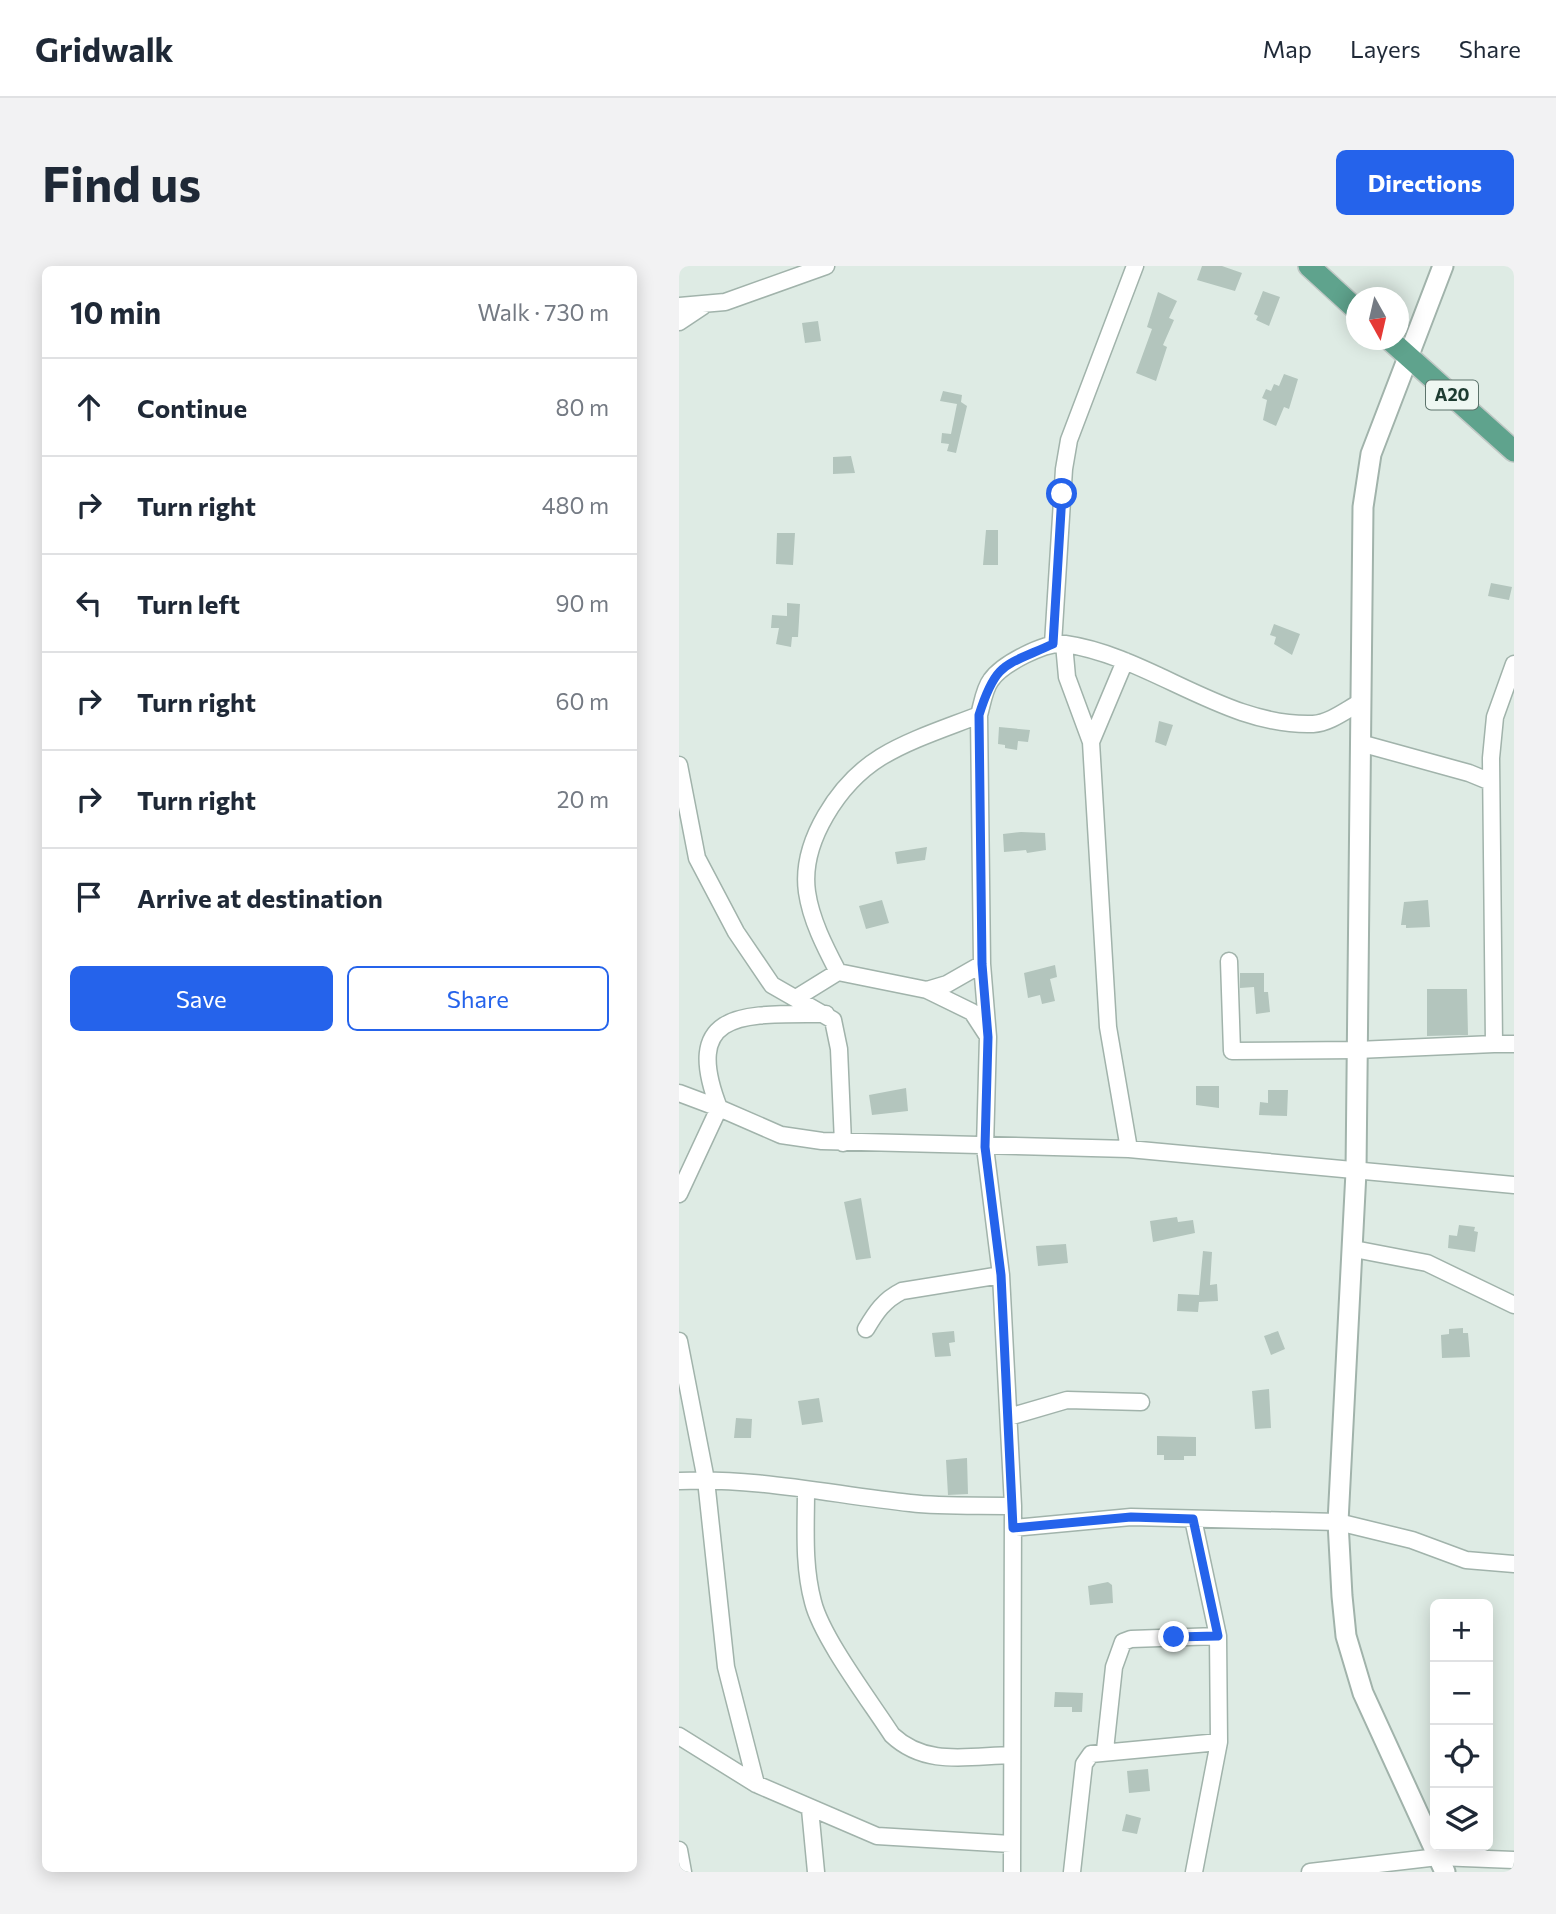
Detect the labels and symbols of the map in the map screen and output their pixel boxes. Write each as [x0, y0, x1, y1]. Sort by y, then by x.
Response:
north arrow [1346, 287, 1409, 350]
road number: A20 [1426, 380, 1478, 410]
route start [1046, 478, 1077, 509]
route end [1158, 1621, 1189, 1652]

